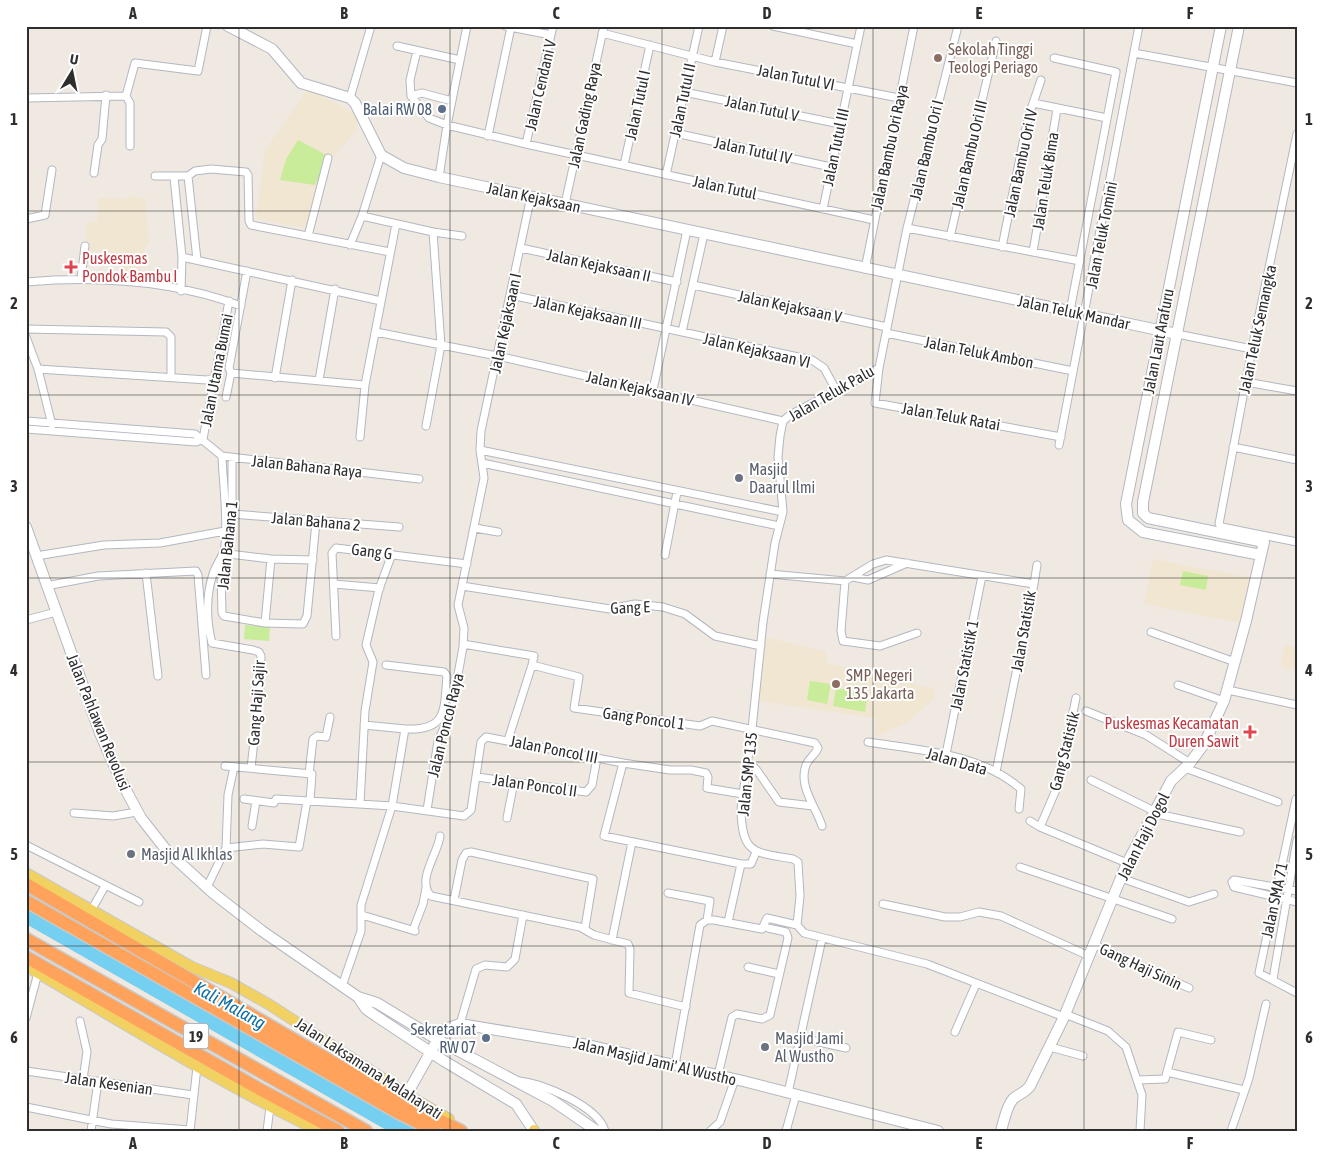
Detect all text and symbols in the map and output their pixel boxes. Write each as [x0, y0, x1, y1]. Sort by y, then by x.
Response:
text: A [128, 4, 137, 22]
text: B [340, 4, 348, 22]
text: C [552, 4, 560, 22]
text: D [763, 4, 772, 22]
text: E [976, 4, 983, 22]
text: F [1187, 4, 1194, 22]
street label: Jalan Cendani V [521, 38, 559, 132]
place label: Sekolah Tinggi Teologi Periago [948, 40, 1038, 77]
north arrow [48, 48, 98, 98]
text: U [69, 51, 80, 68]
marker: Sekolah Tinggi Teologi Periago [932, 52, 944, 64]
street label: Jalan Gading Raya [564, 61, 605, 170]
street label: Jalan Tutul II [665, 61, 699, 139]
street label: Jalan Tutul VI [756, 61, 836, 93]
street label: Jalan Tutul I [621, 68, 653, 142]
street label: Jalan Bambu Ori Raya [867, 83, 912, 211]
street label: Jalan Tutul V [724, 91, 801, 125]
street label: Jalan Bambu Ori I [906, 98, 946, 202]
street label: Jalan Bambu Ori III [948, 98, 990, 210]
place label: Balai RW 08 [363, 100, 432, 118]
marker: Balai RW 08 [436, 103, 448, 115]
street label: Jalan Tutul III [818, 106, 852, 188]
street label: Jalan Bambu Ori IV [1000, 107, 1040, 219]
text: 1 [10, 110, 18, 128]
text: 1 [1305, 110, 1313, 128]
street label: Jalan Teluk Bima [1028, 131, 1062, 231]
street label: Jalan Tutul IV [713, 133, 794, 167]
street label: Jalan Tutul [691, 171, 759, 203]
street label: Jalan Kejaksaan [485, 178, 583, 217]
street label: Jalan Teluk Tomini [1082, 180, 1120, 290]
street label: Jalan Kejaksaan II [545, 245, 653, 286]
place label: Puskesmas Pondok Bambu I [82, 249, 177, 285]
marker: Puskesmas Pondok Bambu I [64, 260, 78, 274]
street label: Jalan Teluk Semangka [1235, 263, 1280, 395]
street label: Jalan Kejaksaan I [486, 271, 525, 375]
street label: Jalan Kejaksaan V [736, 286, 844, 327]
street label: Jalan Laut Arafuru [1139, 287, 1177, 395]
street label: Jalan Teluk Mandar [1016, 291, 1132, 333]
street label: Jalan Kejaksaan III [532, 292, 644, 333]
text: 2 [10, 294, 18, 312]
text: 2 [1305, 294, 1313, 312]
street label: Jalan Utama Bumai [196, 312, 236, 428]
street label: Jalan Kejaksaan VI [701, 329, 812, 372]
street label: Jalan Teluk Ambon [923, 333, 1035, 371]
street label: Jalan Teluk Palu [785, 361, 877, 425]
street label: Jalan Kejaksaan IV [584, 367, 696, 410]
street label: Jalan Teluk Ratai [900, 398, 1002, 434]
street label: Jalan Bahana Raya [251, 451, 363, 482]
place label: Masjid Daarul Ilmi [749, 460, 815, 496]
marker: Masjid Daarul Ilmi [733, 472, 745, 484]
text: 3 [10, 477, 18, 495]
text: 3 [1305, 477, 1313, 495]
street label: Jalan Bahana 1 [213, 500, 241, 590]
street label: Jalan Bahana 2 [271, 508, 361, 534]
street label: Gang G [350, 540, 394, 563]
street label: Jalan Statistik [1007, 589, 1039, 673]
street label: Gang E [610, 597, 650, 618]
street label: Jalan Statistik 1 [946, 618, 982, 712]
street label: Jalan Pahlawan Revolusi [63, 651, 135, 793]
street label: Gang Haji Sajir [244, 660, 269, 746]
text: 4 [9, 661, 18, 679]
text: 4 [1304, 661, 1313, 679]
place label: SMP Negeri 135 Jakarta [846, 666, 914, 702]
street label: Jalan Poncol Raya [423, 671, 468, 779]
marker: SMP Negeri 135 Jakarta [830, 678, 842, 690]
street label: Gang Poncol 1 [601, 703, 686, 734]
street label: Gang Statistik [1045, 710, 1083, 793]
place label: Puskesmas Kecamatan Duren Sawit [1105, 714, 1239, 750]
marker: Puskesmas Kecamatan Duren Sawit [1243, 725, 1257, 739]
street label: Jalan SMP 135 [734, 731, 760, 817]
street label: Jalan Poncol III [508, 732, 600, 766]
street label: Jalan Data [924, 744, 990, 778]
street label: Jalan Poncol II [492, 770, 578, 800]
street label: Jalan Haji Dogol [1113, 789, 1174, 883]
text: 5 [10, 845, 18, 863]
place label: Masjid Al Ikhlas [141, 845, 233, 864]
text: 5 [1305, 845, 1313, 863]
marker: Masjid Al Ikhlas [125, 848, 137, 860]
street label: Jalan SMA 71 [1257, 861, 1291, 939]
street label: Gang Haji Sinin [1097, 939, 1185, 994]
water label: Kali Malang [190, 977, 270, 1033]
street label: Jalan Laksamana Malahayati [292, 1014, 446, 1123]
place label: Sekretariat RW 07 [410, 1020, 476, 1056]
road number: 19 [184, 1024, 208, 1048]
text: 6 [10, 1028, 18, 1046]
text: 6 [1305, 1028, 1313, 1046]
place label: Masjid Jami Al Wustho [775, 1029, 844, 1065]
marker: Sekretariat RW 07 [480, 1032, 492, 1044]
street label: Jalan Masjid Jami' Al Wustho [572, 1033, 738, 1089]
marker: Masjid Jami Al Wustho [759, 1041, 771, 1053]
street label: Jalan Kesenian [64, 1068, 154, 1098]
text: A [128, 1134, 137, 1152]
text: B [340, 1134, 348, 1152]
text: C [552, 1134, 560, 1152]
text: D [763, 1134, 772, 1152]
text: E [976, 1134, 983, 1152]
text: F [1187, 1134, 1194, 1152]

